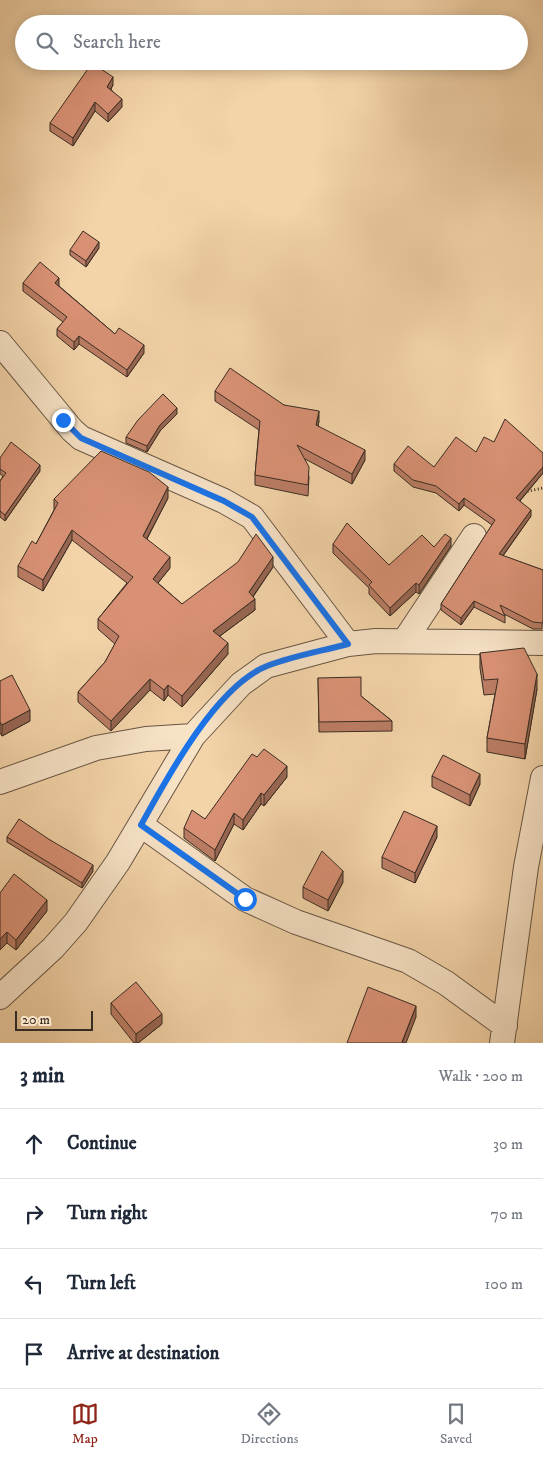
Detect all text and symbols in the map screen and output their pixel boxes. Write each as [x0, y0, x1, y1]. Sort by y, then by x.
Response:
search box [15, 15, 528, 70]
icon: search [33, 29, 61, 57]
text: Search here [73, 31, 161, 54]
route end [52, 409, 75, 432]
route start [234, 888, 257, 911]
scale bar [15, 1008, 92, 1031]
text: 20 m [22, 1011, 50, 1029]
text: 3 min [20, 1063, 65, 1089]
text: Walk · 200 m [439, 1066, 523, 1086]
icon: ahead [20, 1130, 48, 1158]
text: Continue [67, 1132, 137, 1155]
text: 30 m [493, 1134, 523, 1154]
icon: right [20, 1200, 48, 1228]
text: Turn right [67, 1202, 147, 1225]
text: 70 m [491, 1204, 523, 1224]
icon: left [20, 1270, 48, 1298]
text: Turn left [67, 1272, 136, 1295]
text: 100 m [485, 1274, 523, 1294]
icon: arrive [20, 1340, 48, 1368]
text: Arrive at destination [67, 1342, 219, 1365]
tab: Map [71, 1400, 99, 1448]
tab: Directions [240, 1400, 298, 1448]
tab: Saved [440, 1400, 472, 1448]

